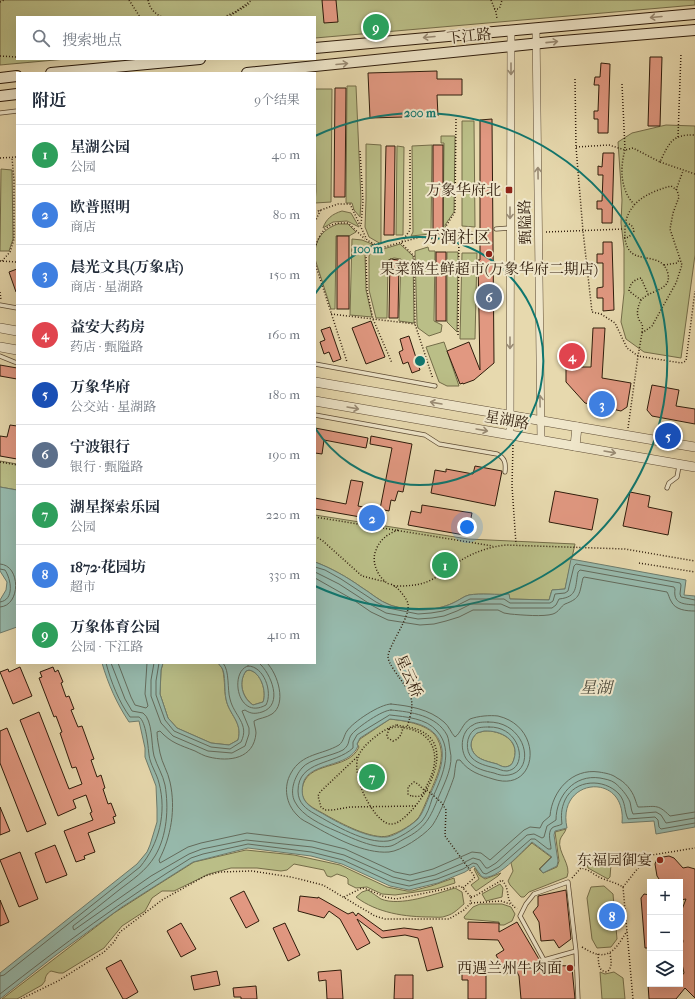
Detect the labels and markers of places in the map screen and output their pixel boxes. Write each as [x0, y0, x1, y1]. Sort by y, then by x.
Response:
pin: 9 [363, 12, 389, 42]
place label: 万象华府北 [426, 181, 501, 199]
marker: 万象华府北 [504, 185, 514, 195]
marker: 果菜篮生鲜超市(万象华府二期店) [484, 249, 494, 259]
place label: 果菜篮生鲜超市(万象华府二期店) [380, 260, 598, 278]
pin: 6 [476, 282, 502, 312]
pin: 4 [559, 341, 585, 371]
centre of rings [413, 354, 427, 368]
pin: 3 [589, 389, 615, 419]
pin: 5 [655, 421, 681, 451]
pin: 2 [359, 503, 385, 533]
pin: 1 [432, 550, 458, 580]
pin: 7 [359, 762, 385, 792]
place label: 东福园御宴 [577, 851, 652, 869]
marker: 东福园御宴 [655, 855, 665, 865]
pin: 8 [599, 901, 625, 931]
place label: 西遇兰州牛肉面 [457, 959, 562, 977]
marker: 西遇兰州牛肉面 [565, 963, 575, 973]

